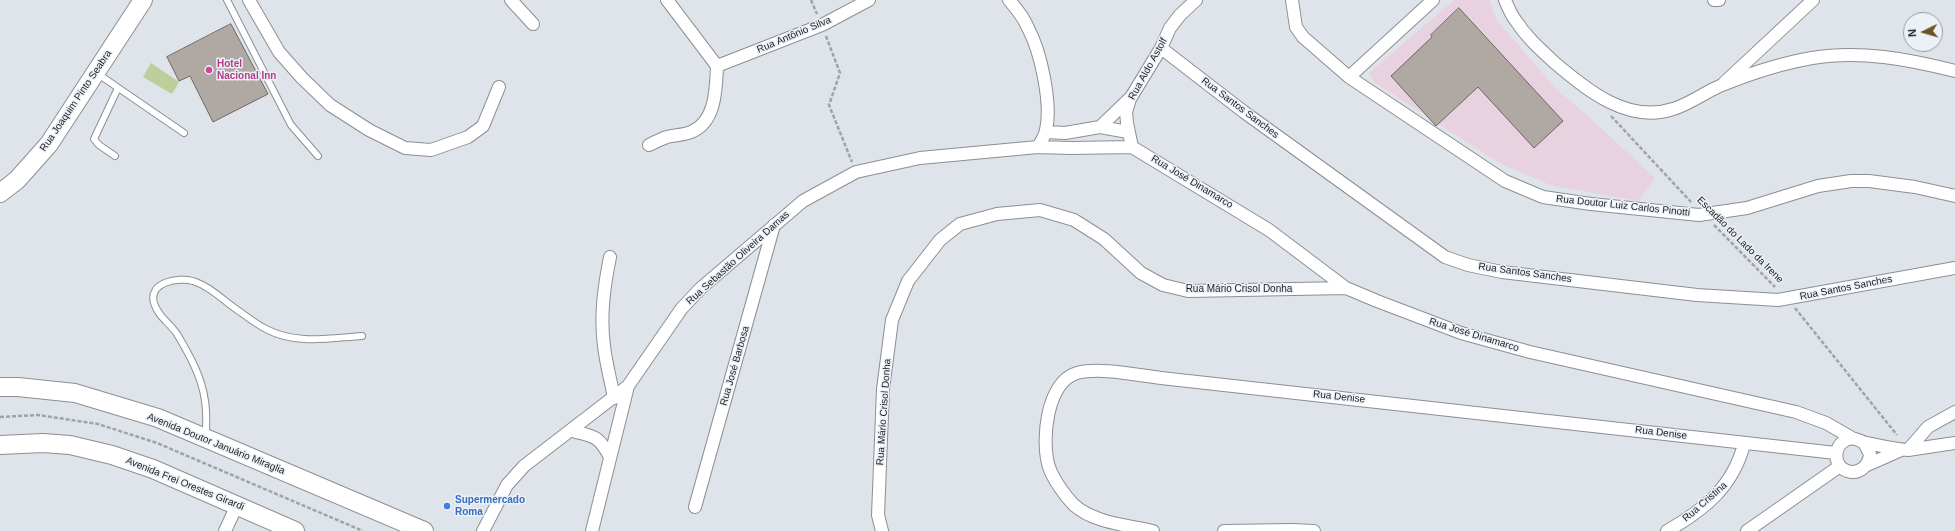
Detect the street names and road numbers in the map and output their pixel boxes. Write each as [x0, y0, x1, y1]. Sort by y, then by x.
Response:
street label: Rua Antônio Silva [755, 14, 833, 56]
street label: Rua Aldo Astolf [1126, 36, 1170, 102]
street label: Rua Joaquim Pinto Seabra [38, 48, 114, 154]
street label: Rua Santos Sanches [1199, 75, 1281, 141]
street label: Rua José Dinamarco [1149, 153, 1235, 211]
street label: Rua Doutor Luiz Carlos Pinotti [1555, 193, 1691, 219]
street label: Escadão do Lado da Irene [1694, 194, 1786, 286]
street label: Rua Sebastão Oliveira Damas [684, 209, 792, 307]
street label: Rua Santos Sanches [1478, 261, 1572, 285]
street label: Rua Santos Sanches [1799, 273, 1893, 303]
street label: Rua Mário Crisol Donha [1186, 283, 1292, 295]
street label: Rua José Dinamarco [1428, 316, 1520, 354]
street label: Rua José Barbosa [718, 325, 752, 407]
street label: Rua Mário Crisol Donha [874, 358, 894, 466]
street label: Rua Denise [1312, 388, 1366, 406]
street label: Avenida Doutor Januário Miraglia [145, 411, 287, 477]
street label: Rua Denise [1634, 424, 1688, 442]
street label: Avenida Frei Orestes Girardi [124, 455, 246, 513]
street label: Rua Cristina [1680, 479, 1730, 525]

